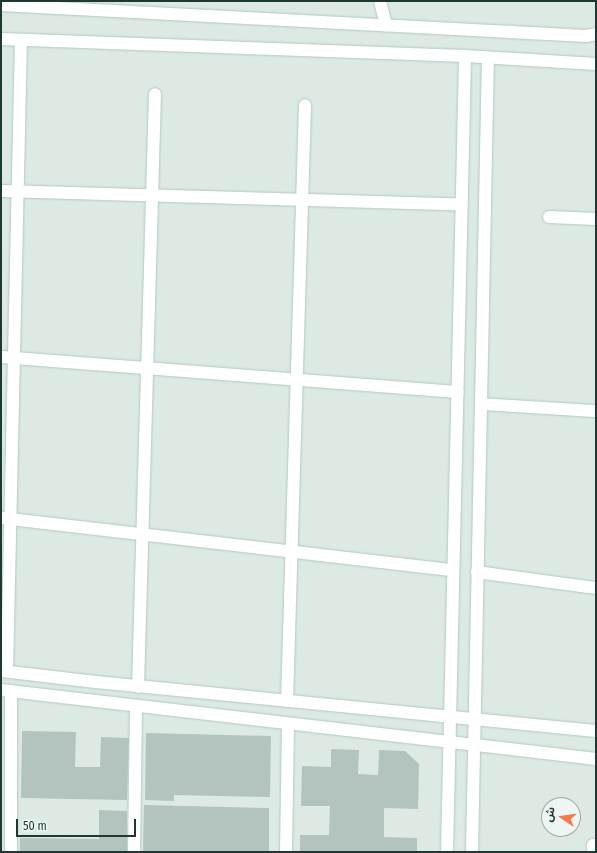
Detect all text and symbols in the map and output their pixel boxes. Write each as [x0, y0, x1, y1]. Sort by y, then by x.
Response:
north arrow [541, 797, 581, 837]
text: ش [542, 806, 558, 823]
scale bar [18, 811, 138, 837]
text: 50 m [23, 819, 47, 833]

